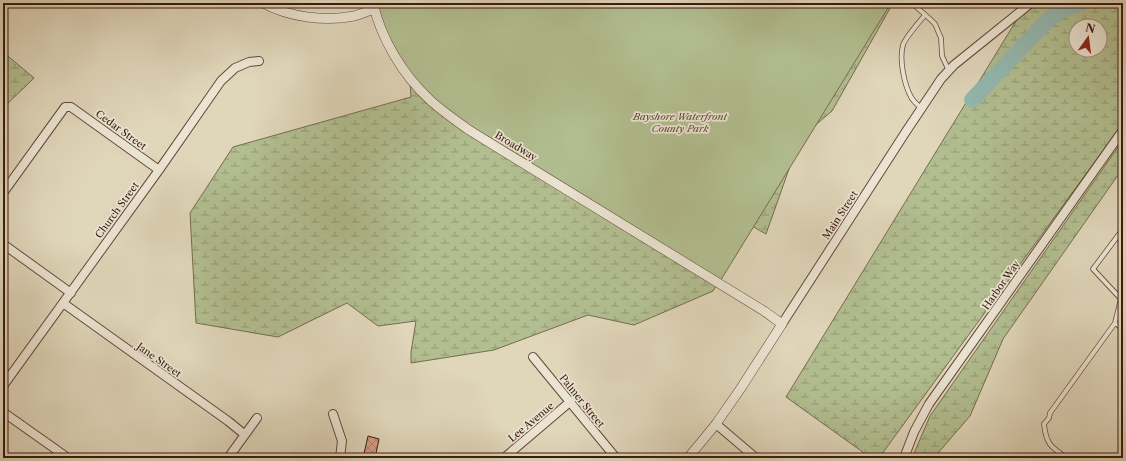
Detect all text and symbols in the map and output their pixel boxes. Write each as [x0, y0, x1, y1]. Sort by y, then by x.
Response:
north arrow [1068, 18, 1108, 58]
text: N [1084, 20, 1097, 36]
street label: Cedar Street [93, 107, 149, 153]
park label: Bayshore Waterfront County Park [632, 110, 727, 135]
street label: Broadway [493, 128, 540, 164]
street label: Church Street [92, 179, 142, 241]
street label: Main Street [819, 188, 861, 242]
street label: Harbor Way [979, 258, 1023, 312]
street label: Jane Street [133, 339, 184, 380]
street label: Palmer Street [557, 372, 608, 431]
street label: Lee Avenue [506, 399, 557, 445]

